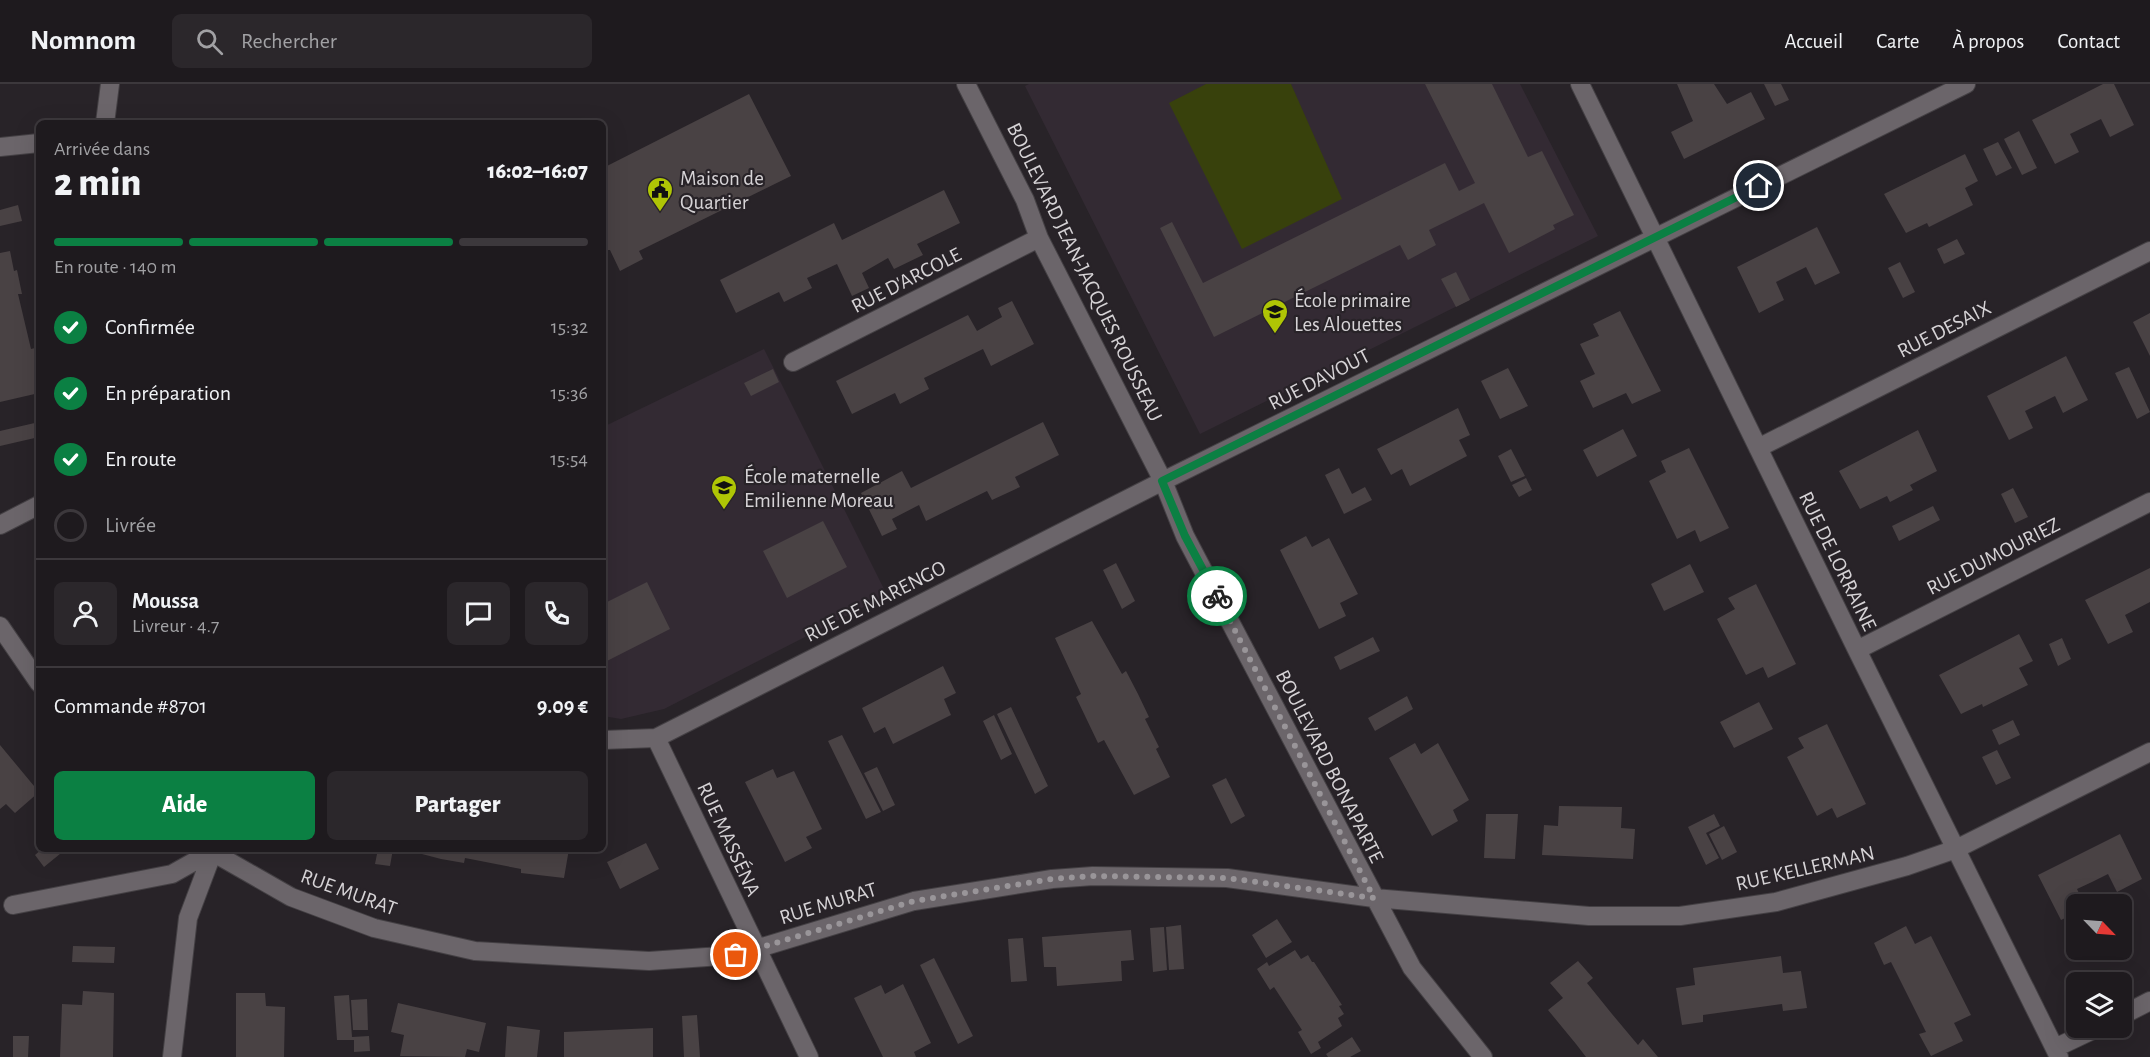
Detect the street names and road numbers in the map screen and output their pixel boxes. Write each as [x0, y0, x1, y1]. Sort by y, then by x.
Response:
street label: BOULEVARD JEAN-JACQUES ROUSSEAU [1003, 120, 1166, 425]
street label: RUE D'ARCOLE [848, 244, 965, 317]
street label: RUE DESAIX [1894, 297, 1994, 362]
street label: RUE DAVOUT [1265, 345, 1374, 414]
street label: RUE DE LORRAINE [1795, 488, 1880, 634]
street label: RUE DUMOURIEZ [1923, 514, 2063, 599]
street label: RUE DE MARENGO [801, 557, 949, 646]
street label: BOULEVARD BONAPARTE [1272, 666, 1387, 866]
street label: RUE MASSÉNA [693, 778, 766, 899]
street label: RUE KELLERMAN [1734, 842, 1877, 895]
street label: RUE MURAT [298, 865, 400, 920]
street label: RUE MURAT [777, 879, 879, 928]

